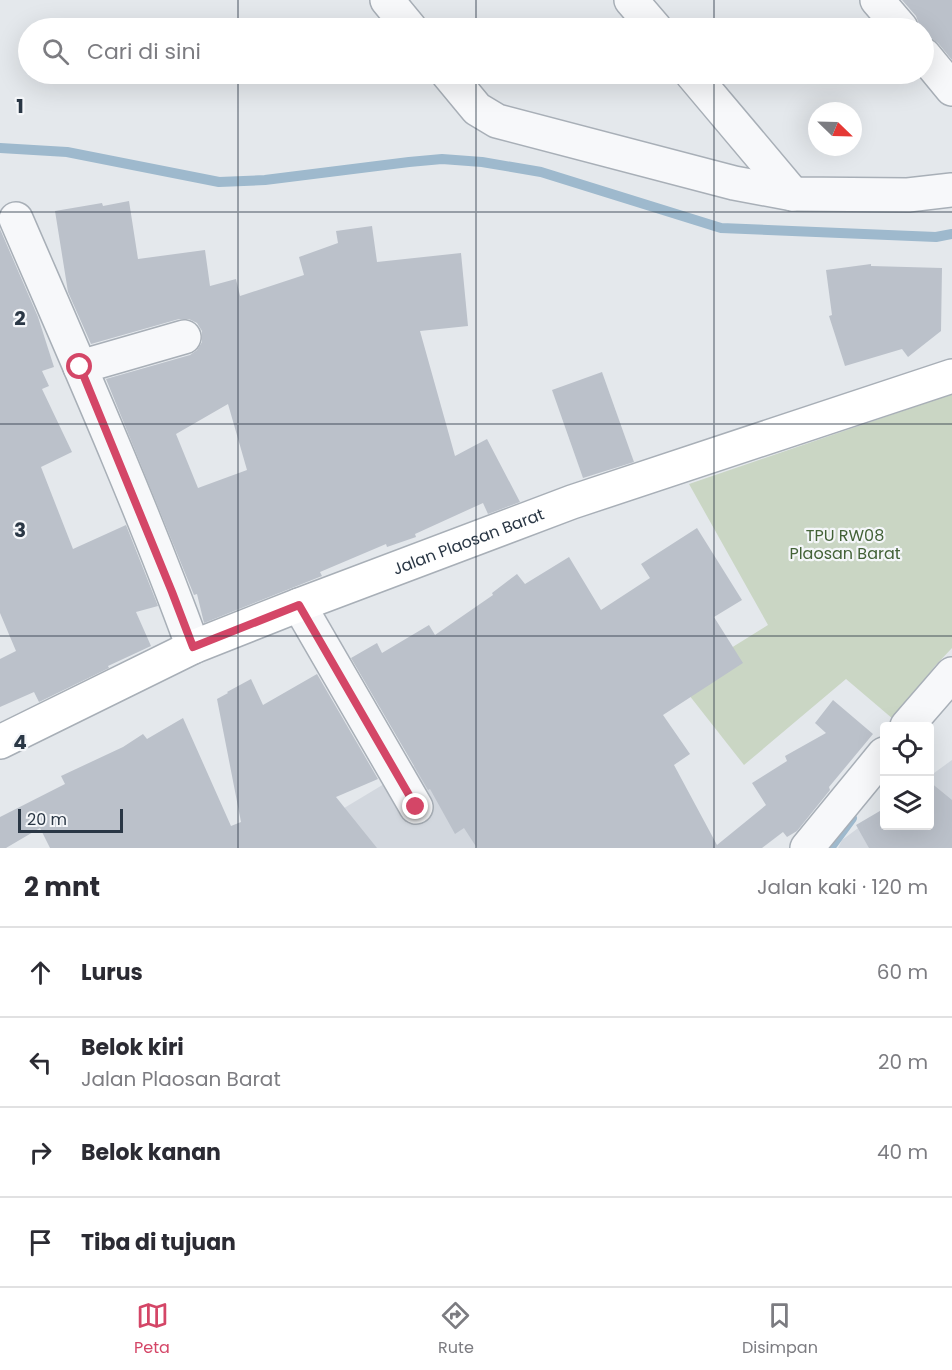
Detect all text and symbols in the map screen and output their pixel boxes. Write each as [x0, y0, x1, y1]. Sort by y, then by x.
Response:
search box [18, 18, 934, 84]
icon: search [39, 35, 72, 68]
text: Cari di sini [87, 36, 201, 67]
text: 1 [16, 92, 24, 120]
north arrow [808, 102, 862, 156]
text: 2 [14, 304, 26, 332]
route start [66, 353, 92, 379]
street label: Jalan Plaosan Barat [390, 503, 547, 581]
text: 3 [14, 516, 26, 544]
park label: TPU RW08 Plaosan Barat [789, 524, 901, 565]
map controls [880, 722, 934, 830]
button: locate [880, 722, 934, 776]
text: 4 [13, 728, 27, 756]
button: layers [880, 776, 934, 830]
route end [402, 793, 428, 819]
scale bar [18, 806, 123, 834]
text: 20 m [27, 808, 67, 831]
text: 2 mnt [24, 869, 100, 905]
text: Jalan kaki · 120 m [757, 873, 928, 901]
icon: ahead [24, 956, 57, 989]
text: Lurus [81, 957, 143, 988]
text: 60 m [877, 958, 928, 986]
text: Belok kiri [81, 1032, 184, 1063]
icon: left [24, 1046, 57, 1079]
text: 20 m [878, 1048, 928, 1076]
text: Jalan Plaosan Barat [81, 1065, 281, 1093]
icon: right [24, 1136, 57, 1169]
text: Belok kanan [81, 1137, 221, 1168]
text: 40 m [877, 1138, 928, 1166]
icon: arrive [24, 1226, 57, 1259]
text: Tiba di tujuan [81, 1227, 236, 1258]
tab: Peta [134, 1299, 170, 1360]
tab: Rute [438, 1299, 474, 1360]
tab: Disimpan [742, 1299, 818, 1360]

